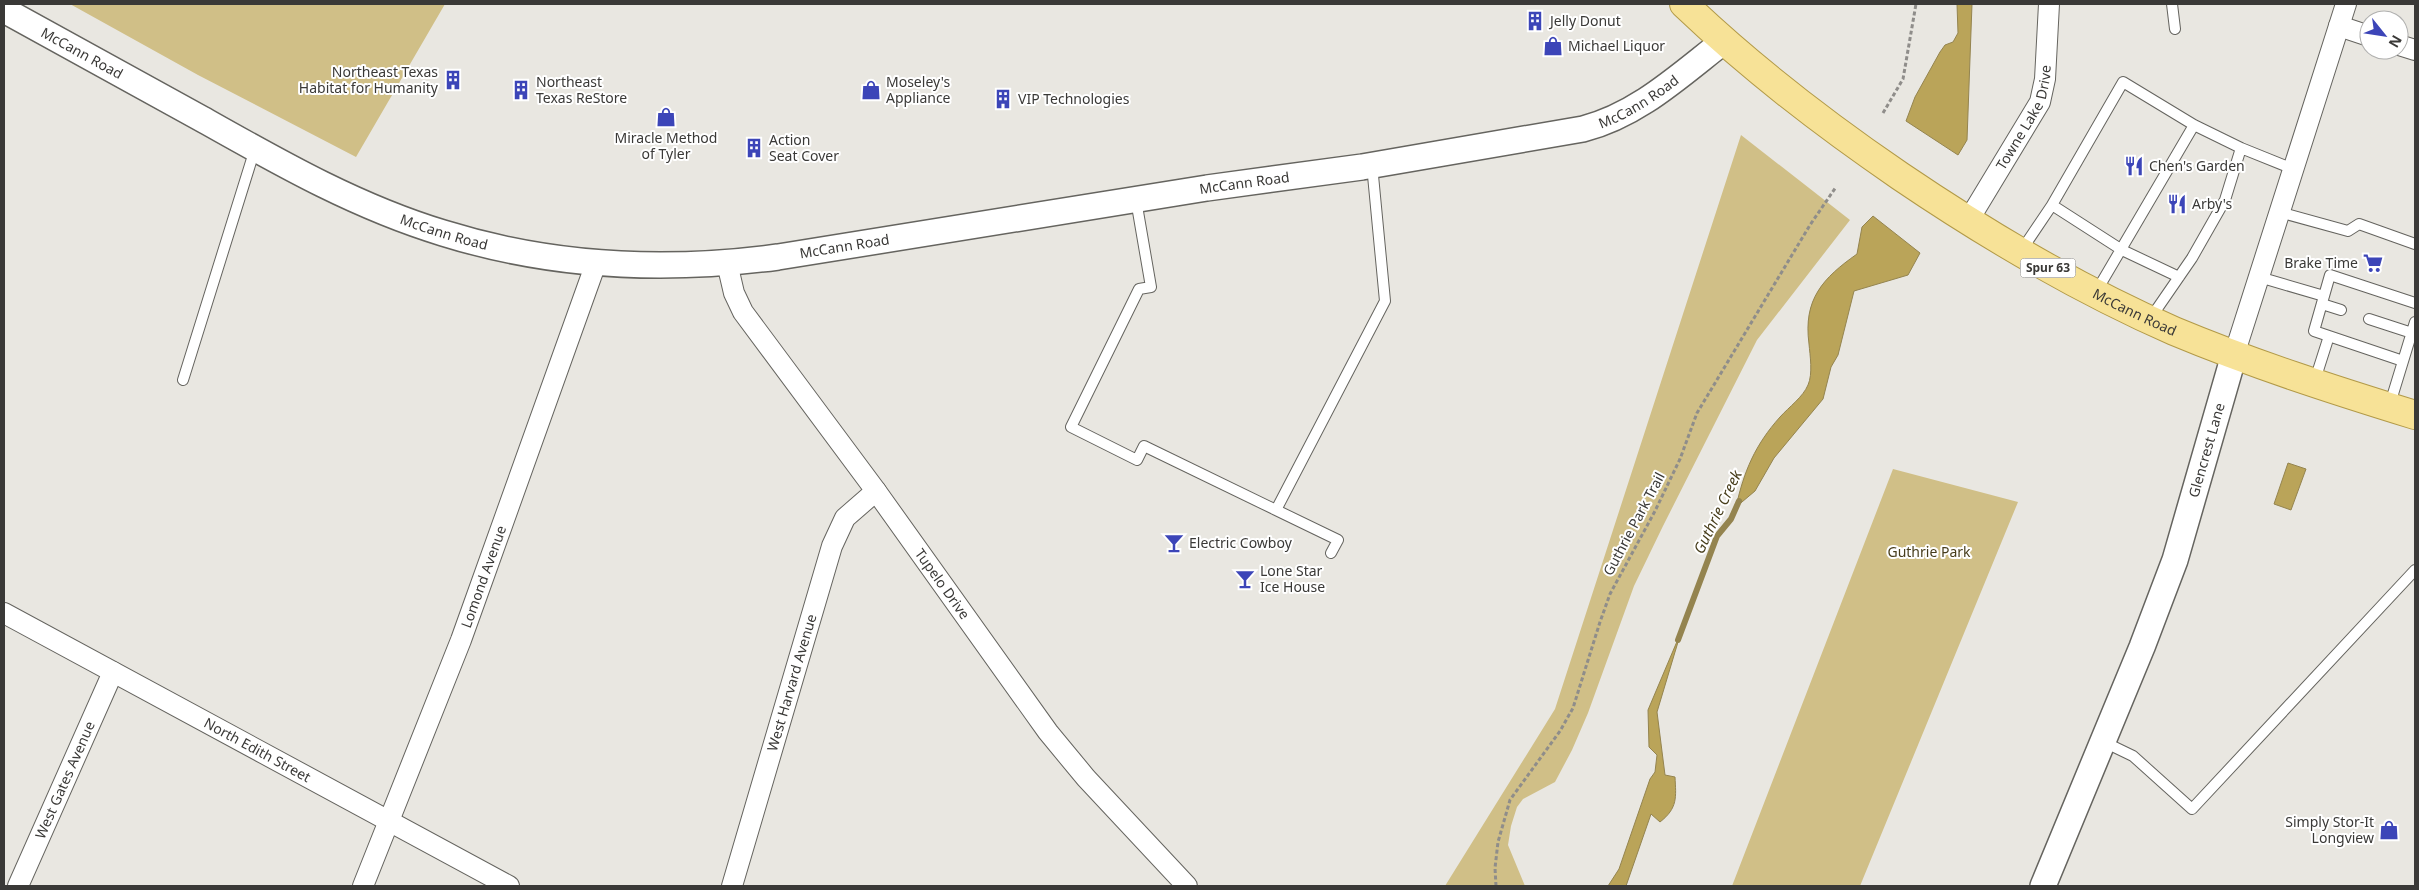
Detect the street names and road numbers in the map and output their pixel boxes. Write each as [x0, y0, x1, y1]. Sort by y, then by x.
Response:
street label: McCann Road [38, 23, 126, 83]
street label: Towne Lake Drive [1991, 64, 2055, 173]
street label: McCann Road [1595, 70, 1682, 133]
street label: McCann Road [1198, 167, 1291, 198]
street label: McCann Road [398, 209, 490, 254]
street label: McCann Road [798, 229, 891, 262]
road number: Spur 63 [2020, 258, 2076, 278]
street label: McCann Road [2090, 284, 2180, 340]
street label: Glencrest Lane [2183, 400, 2229, 500]
street label: Guthrie Park Trail [1598, 469, 1669, 579]
street label: Lomond Avenue [456, 523, 510, 630]
street label: Tupelo Drive [911, 544, 975, 623]
street label: West Harvard Avenue [762, 612, 821, 753]
street label: North Edith Street [201, 713, 314, 786]
street label: West Gates Avenue [30, 718, 99, 842]

